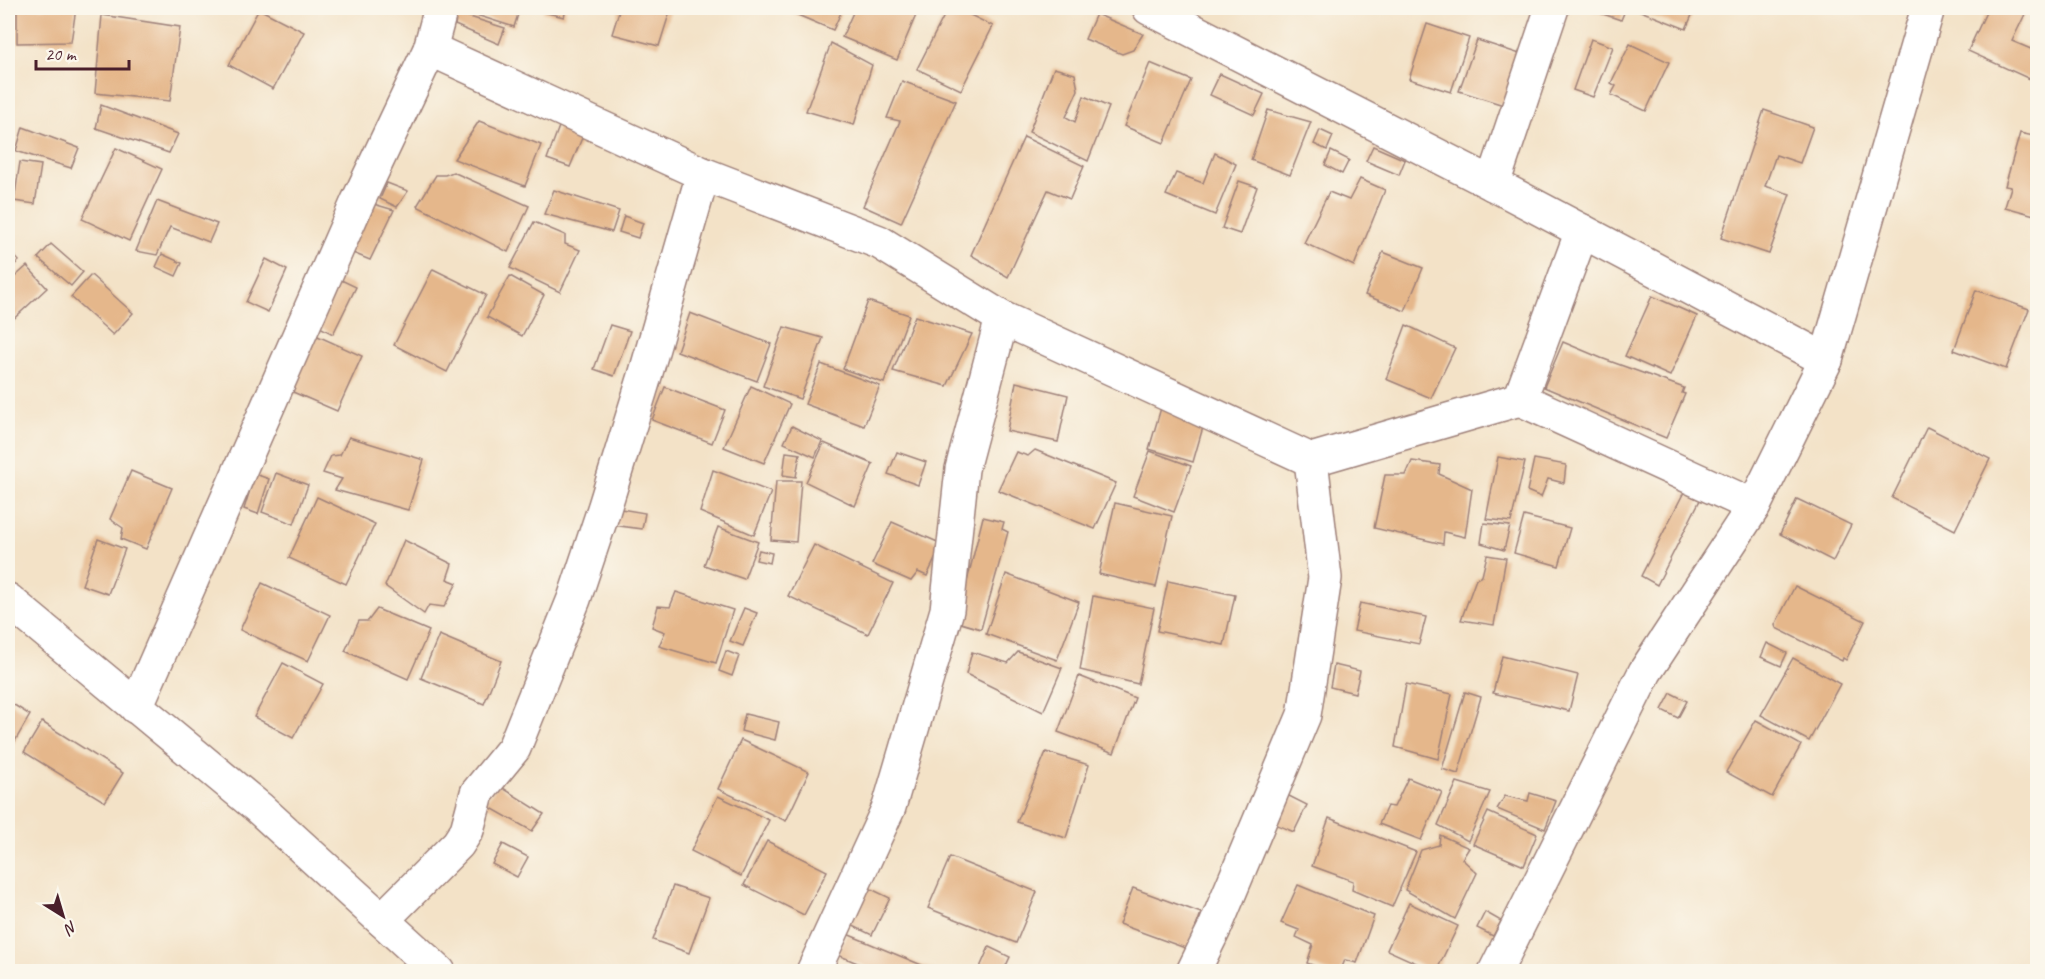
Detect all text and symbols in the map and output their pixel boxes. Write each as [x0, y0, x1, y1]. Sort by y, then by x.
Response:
scale bar [36, 33, 129, 71]
text: 20 m [45, 43, 78, 65]
north arrow [33, 886, 93, 946]
text: N [59, 916, 81, 940]

